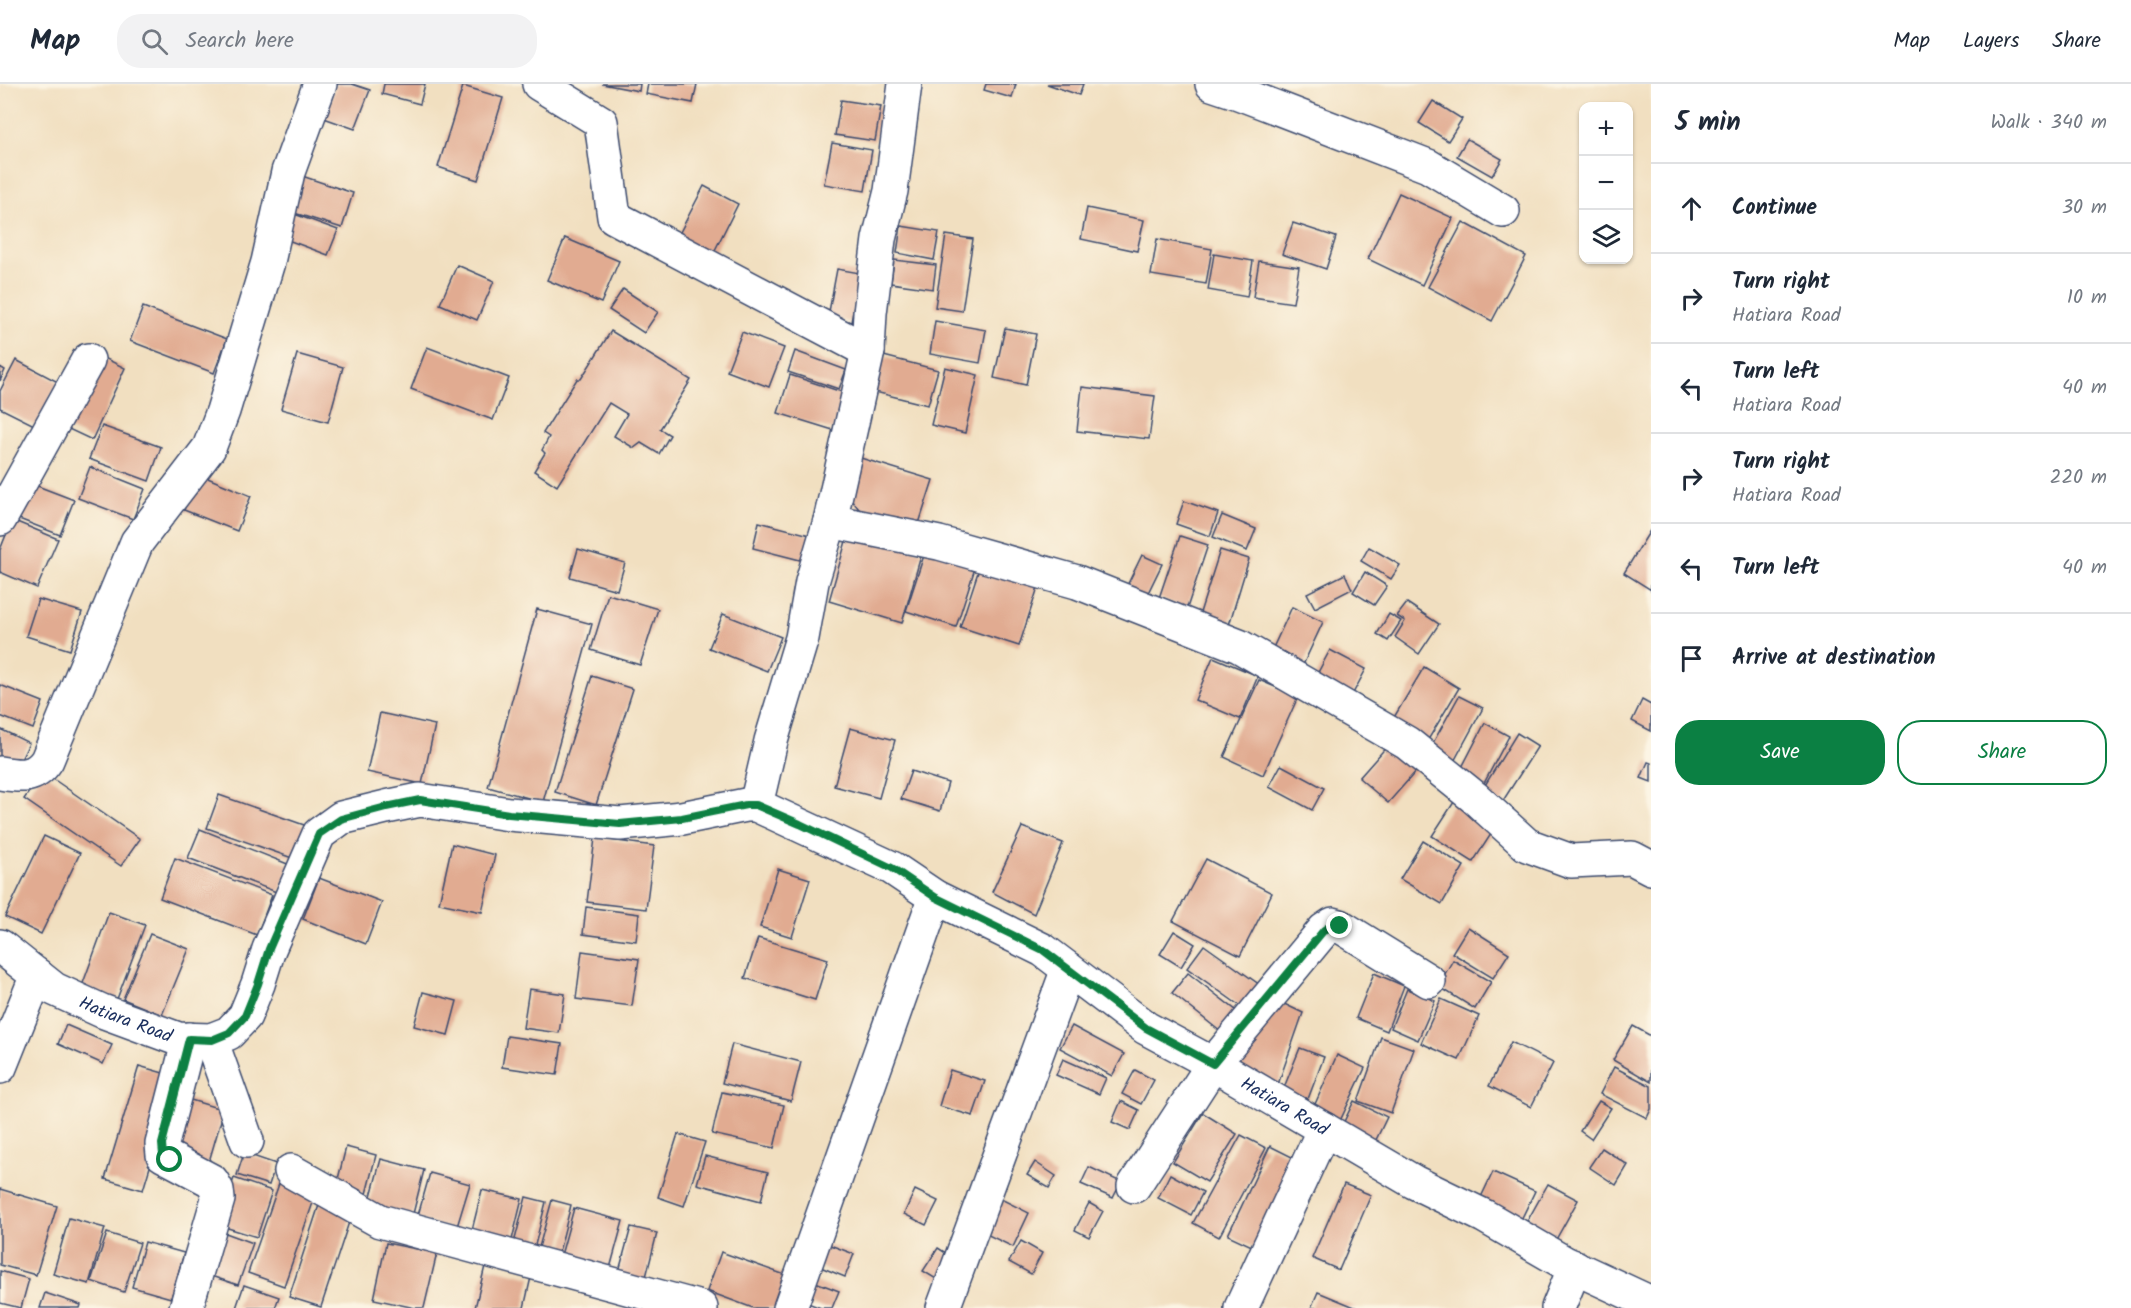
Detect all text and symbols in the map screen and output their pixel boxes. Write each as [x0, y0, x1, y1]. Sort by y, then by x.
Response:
search box [117, 14, 537, 68]
text: Map [30, 19, 81, 64]
text: Search here [186, 24, 294, 59]
icon: search [138, 25, 171, 58]
text: Map [1893, 25, 1930, 58]
text: Layers [1963, 25, 2019, 58]
text: Share [2052, 25, 2101, 58]
map controls [1579, 102, 1633, 264]
button: + [1579, 102, 1633, 156]
text: 5 min [1675, 102, 1741, 144]
text: Walk · 340 m [1991, 107, 2107, 139]
button: − [1579, 156, 1633, 210]
text: Continue [1732, 191, 1817, 226]
icon: ahead [1675, 192, 1708, 225]
text: 30 m [2062, 192, 2107, 224]
button: layers [1579, 210, 1633, 264]
text: Turn right [1732, 265, 1830, 300]
icon: right [1675, 282, 1708, 315]
text: 10 m [2067, 282, 2107, 314]
text: Hatiara Road [1732, 300, 1841, 332]
text: Turn left [1732, 355, 1819, 390]
icon: left [1675, 372, 1708, 405]
text: 40 m [2062, 372, 2107, 404]
text: Hatiara Road [1732, 390, 1841, 422]
text: Turn right [1732, 445, 1830, 480]
icon: right [1675, 462, 1708, 495]
text: 220 m [2050, 462, 2107, 494]
text: Hatiara Road [1732, 480, 1841, 512]
text: Turn left [1732, 551, 1819, 586]
icon: left [1675, 552, 1708, 585]
text: 40 m [2062, 552, 2107, 584]
text: Arrive at destination [1732, 641, 1935, 676]
icon: arrive [1675, 642, 1708, 675]
button: Save [1675, 720, 1885, 785]
button: Share [1897, 720, 2107, 785]
route end [1326, 912, 1352, 938]
street label: Hatiara Road [74, 989, 177, 1052]
street label: Hatiara Road [1234, 1070, 1334, 1145]
route start [156, 1146, 182, 1172]

